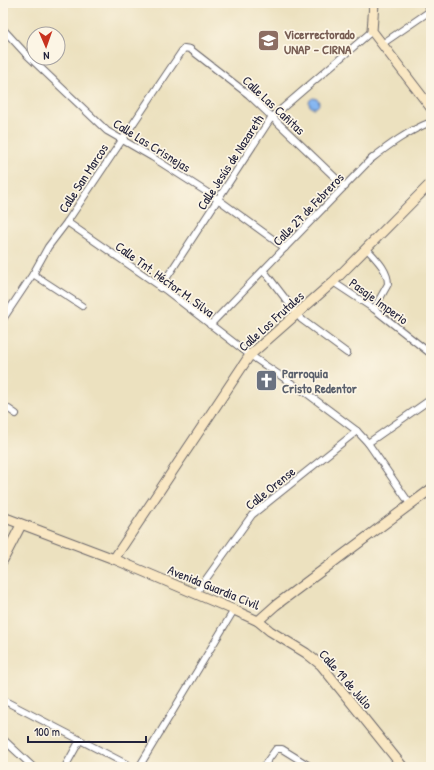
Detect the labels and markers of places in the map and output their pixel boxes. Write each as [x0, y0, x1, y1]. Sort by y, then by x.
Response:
place label: Vicerrectorado UNAP - CIRNA [284, 25, 356, 58]
school or university icon: Vicerrectorado UNAP - CIRNA [256, 28, 282, 54]
place label: Parroquia Cristo Redentor [282, 364, 358, 397]
church icon: Parroquia Cristo Redentor [253, 367, 279, 393]

